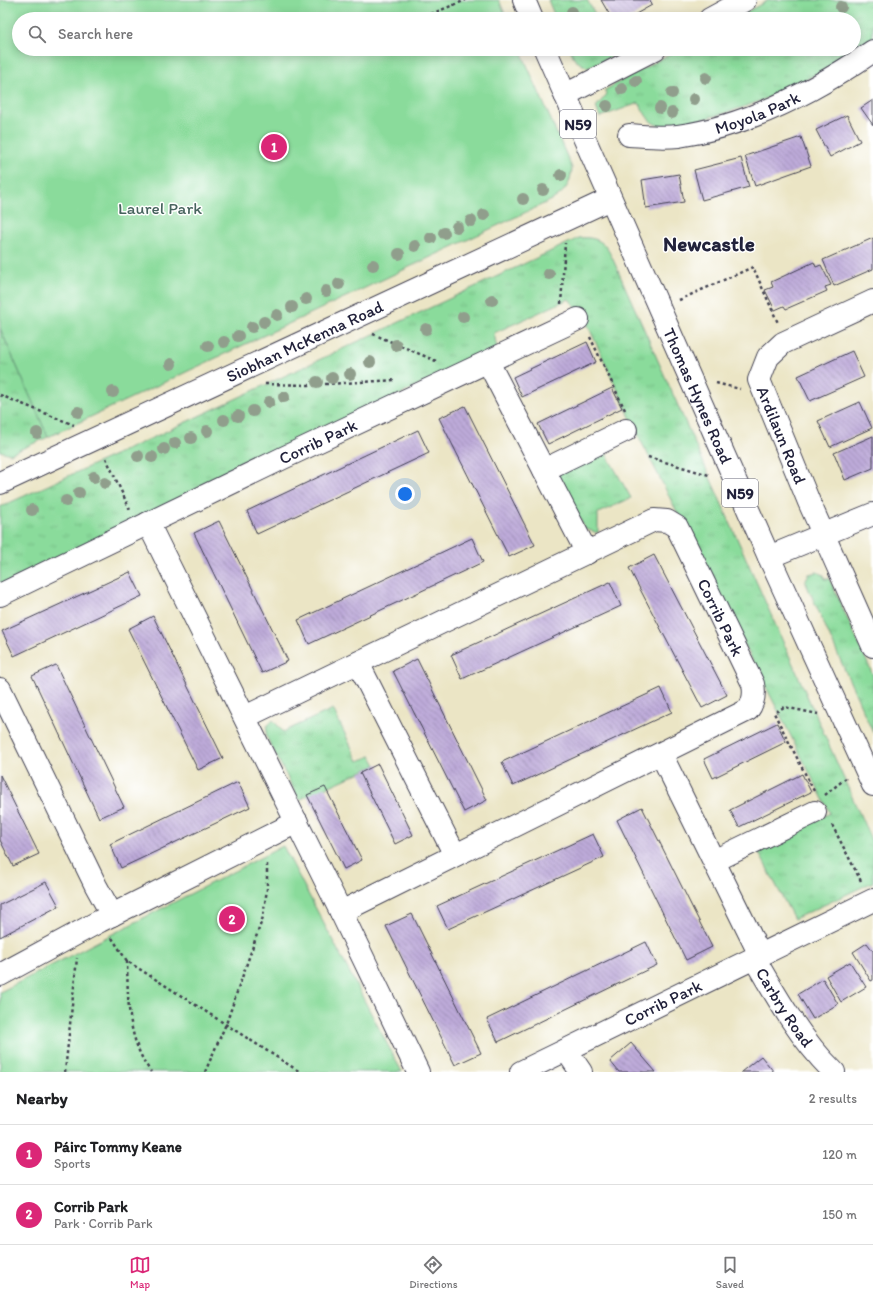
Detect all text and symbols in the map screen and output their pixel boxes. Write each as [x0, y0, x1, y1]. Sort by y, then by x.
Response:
search box [12, 12, 861, 56]
icon: search [26, 23, 48, 45]
text: Search here [58, 25, 133, 43]
street label: Moyola Park [713, 87, 803, 138]
road number: N59 [560, 110, 596, 138]
pin: 1 [261, 132, 287, 162]
park label: Laurel Park [118, 198, 202, 218]
district label: Newcastle [663, 231, 755, 256]
street label: Siobhan McKenna Road [223, 296, 387, 386]
street label: Thomas Hynes Road [659, 325, 737, 467]
street label: Ardilaun Road [753, 383, 810, 487]
street label: Corrib Park [276, 414, 360, 468]
road number: N59 [722, 479, 758, 507]
your location [395, 484, 415, 504]
street label: Corrib Park [693, 575, 748, 660]
pin: 2 [219, 904, 245, 934]
street label: Carbry Road [752, 964, 818, 1051]
street label: Corrib Park [621, 975, 705, 1030]
text: Nearby [16, 1088, 68, 1108]
text: 2 results [809, 1091, 857, 1106]
text: Páirc Tommy Keane [54, 1138, 182, 1156]
text: 1 [26, 1147, 32, 1162]
text: 120 m [822, 1147, 857, 1162]
text: Sports [54, 1156, 90, 1171]
text: Corrib Park [54, 1198, 128, 1216]
text: 2 [26, 1207, 32, 1222]
text: 150 m [822, 1207, 857, 1222]
text: Park · Corrib Park [54, 1216, 153, 1231]
tab: Map [129, 1254, 151, 1291]
tab: Directions [409, 1254, 458, 1291]
tab: Saved [716, 1254, 744, 1291]

